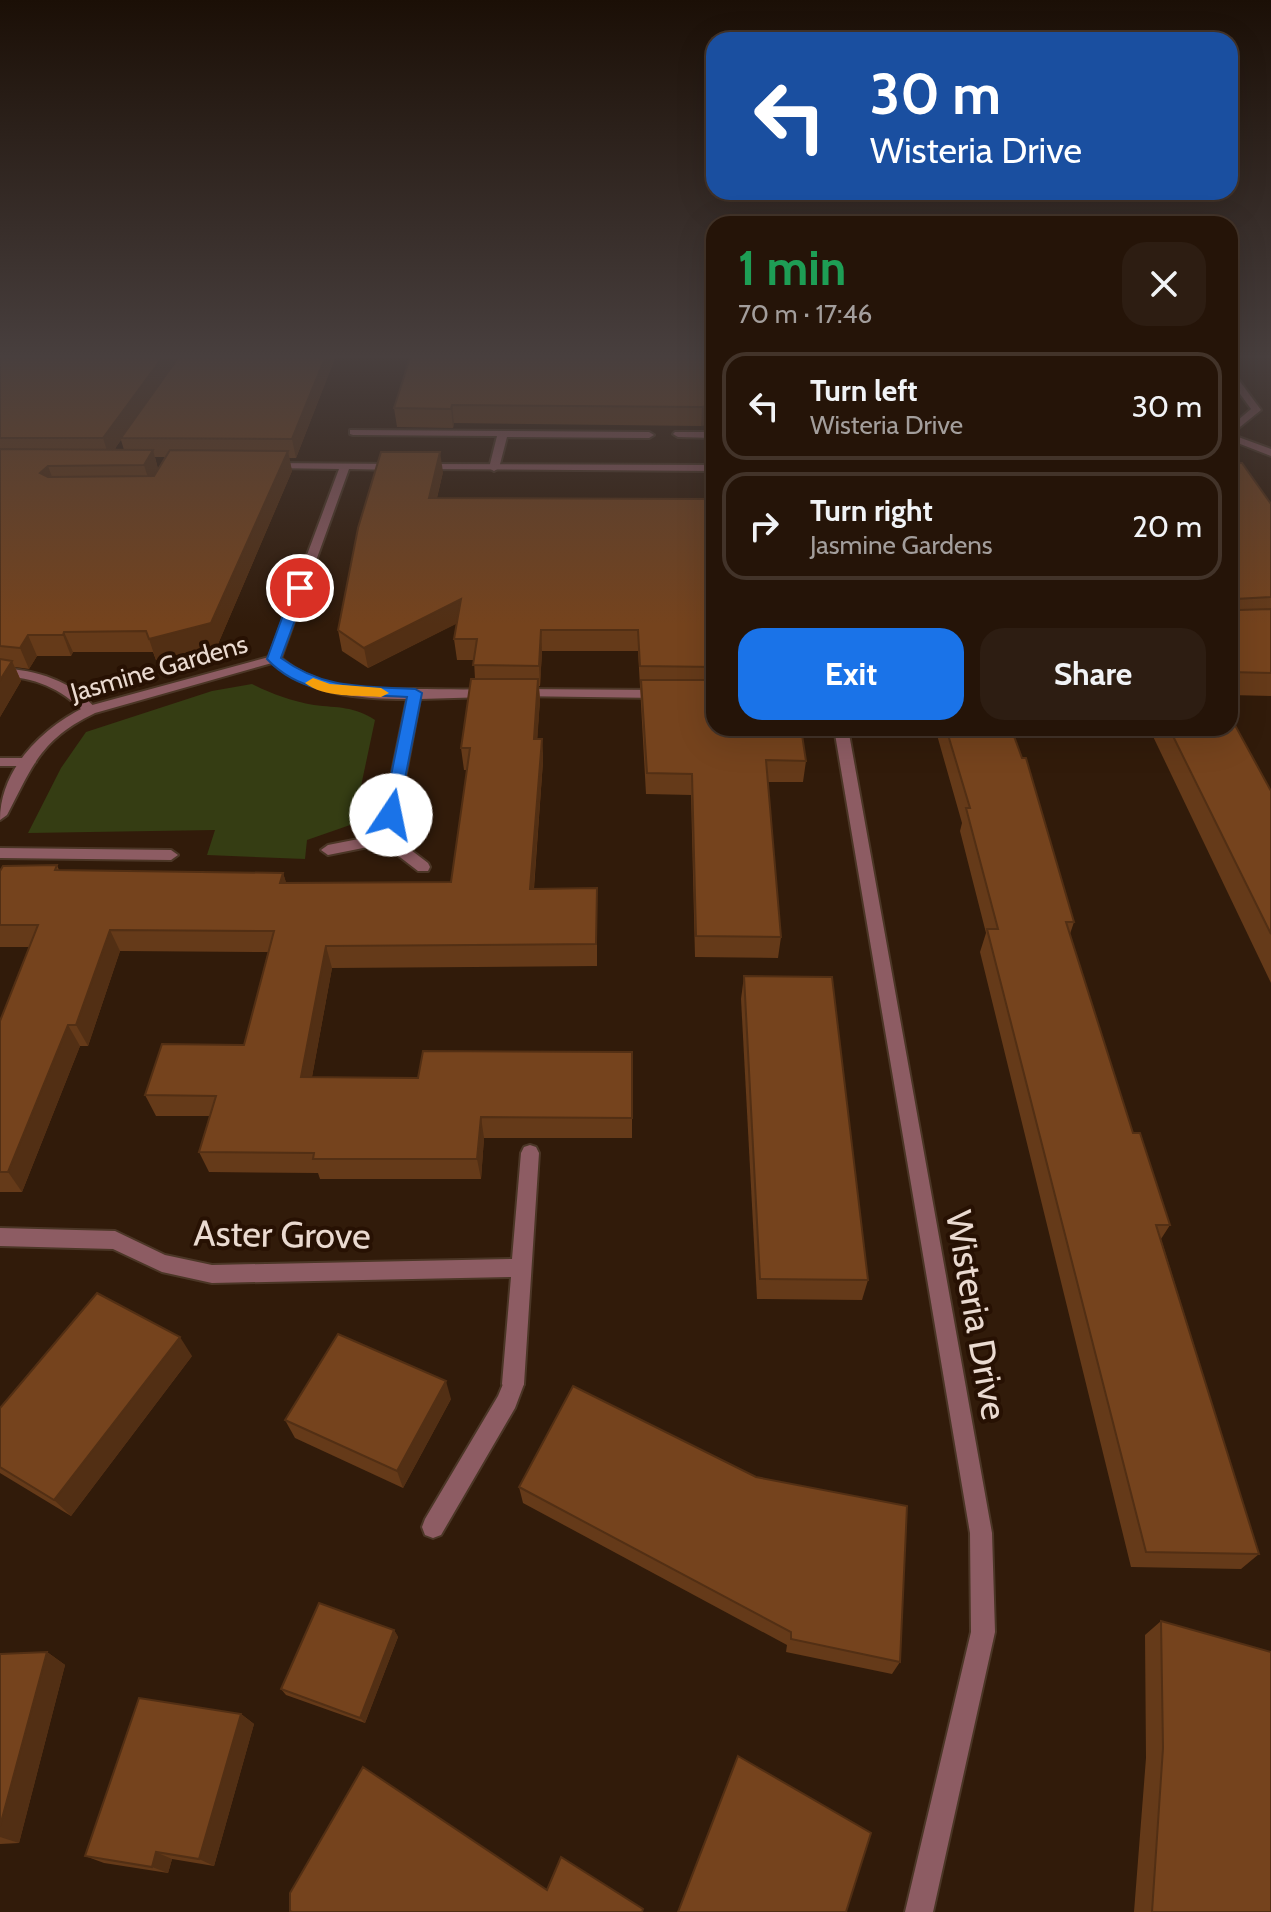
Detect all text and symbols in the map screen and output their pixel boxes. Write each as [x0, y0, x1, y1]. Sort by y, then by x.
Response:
text: 30 m [870, 60, 1001, 128]
icon: left [738, 64, 842, 168]
text: Wisteria Drive [870, 128, 1082, 172]
text: 1 min [738, 239, 846, 297]
button: close [1122, 242, 1206, 326]
text: 70 m · 17:46 [738, 298, 872, 330]
text: Turn left [810, 372, 918, 409]
icon: left [742, 384, 786, 428]
text: 30 m [1132, 388, 1202, 425]
text: Wisteria Drive [810, 409, 963, 441]
text: Turn right [810, 492, 933, 529]
icon: right [742, 504, 786, 548]
text: 20 m [1132, 508, 1202, 545]
text: Jasmine Gardens [810, 529, 993, 561]
pin [266, 554, 334, 622]
icon: arrive [278, 566, 322, 610]
street label: Jasmine Gardens [66, 627, 251, 709]
button: Exit [738, 628, 964, 720]
button: Share [980, 628, 1206, 720]
position arrow [349, 773, 433, 857]
street label: Wisteria Drive [937, 1207, 1017, 1423]
street label: Aster Grove [193, 1210, 371, 1258]

